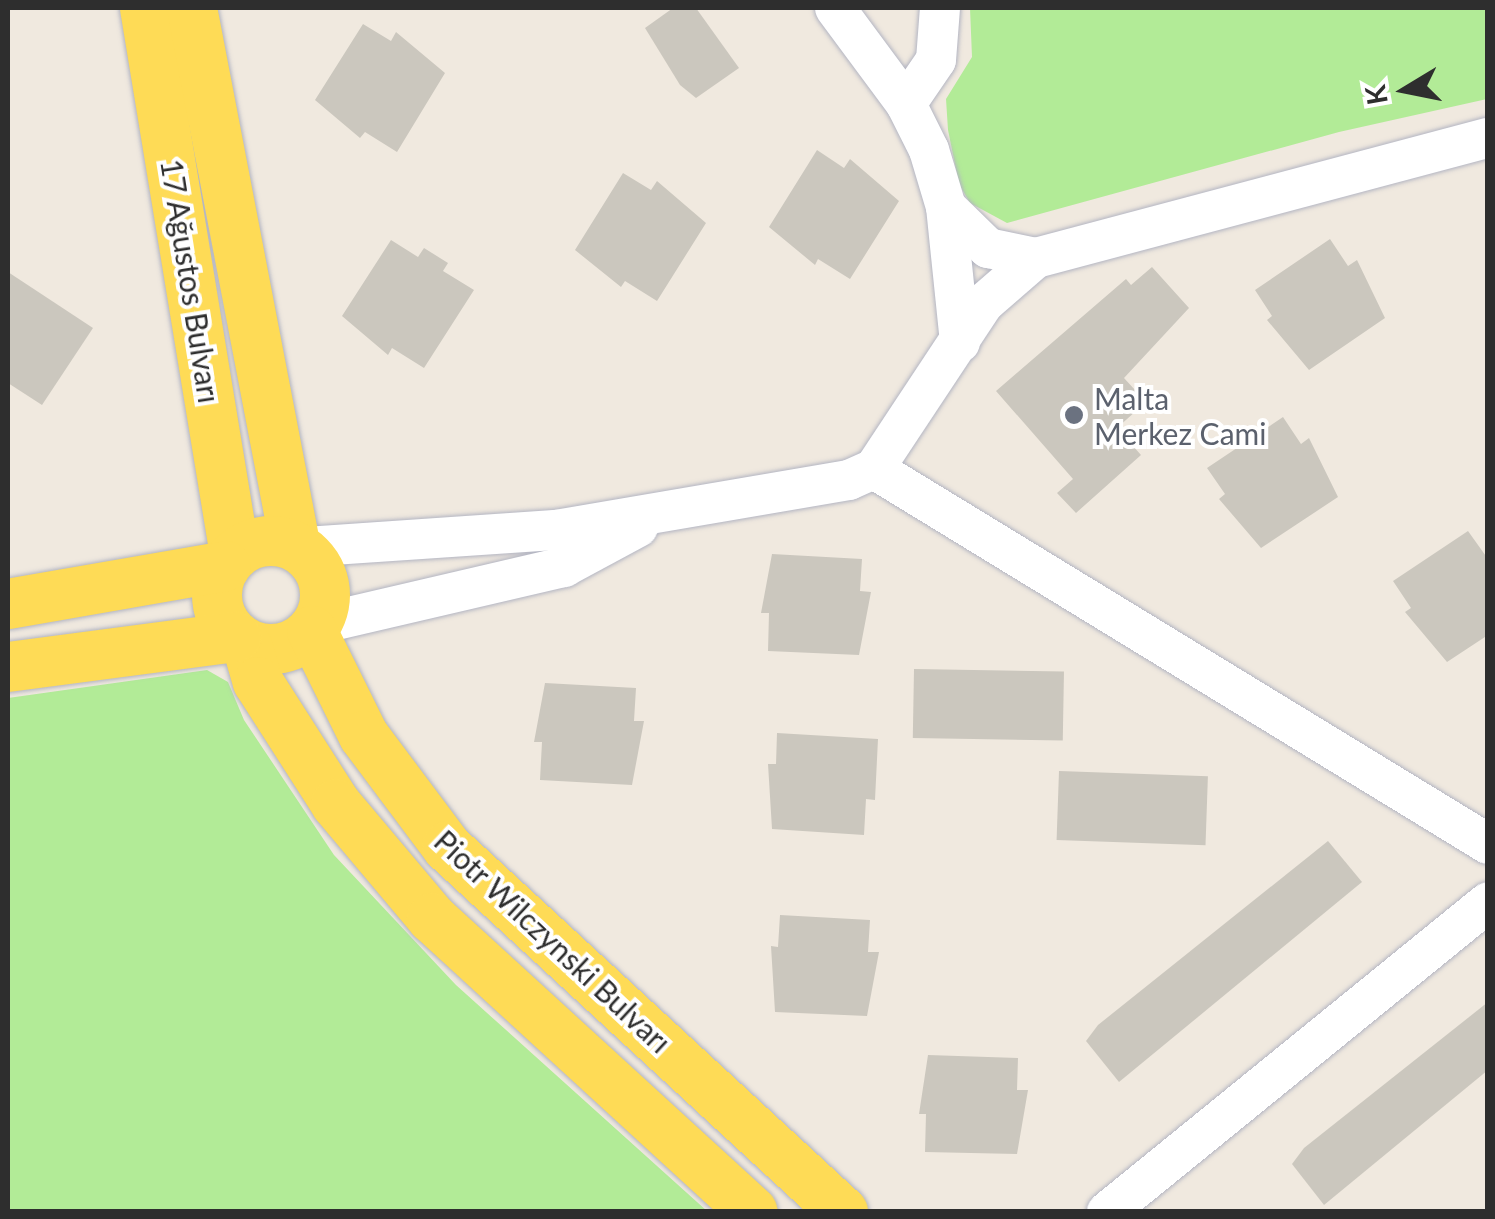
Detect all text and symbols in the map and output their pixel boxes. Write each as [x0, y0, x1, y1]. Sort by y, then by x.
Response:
north arrow [1355, 40, 1455, 140]
text: K [1357, 83, 1394, 108]
street label: 17 Ağustos Bulvarı [154, 156, 228, 406]
place label: Malta Merkez Cami [1094, 380, 1266, 450]
marker: Malta Merkez Cami [1063, 404, 1085, 426]
street label: Piotr Wilczynski Bulvarı [427, 822, 679, 1060]

